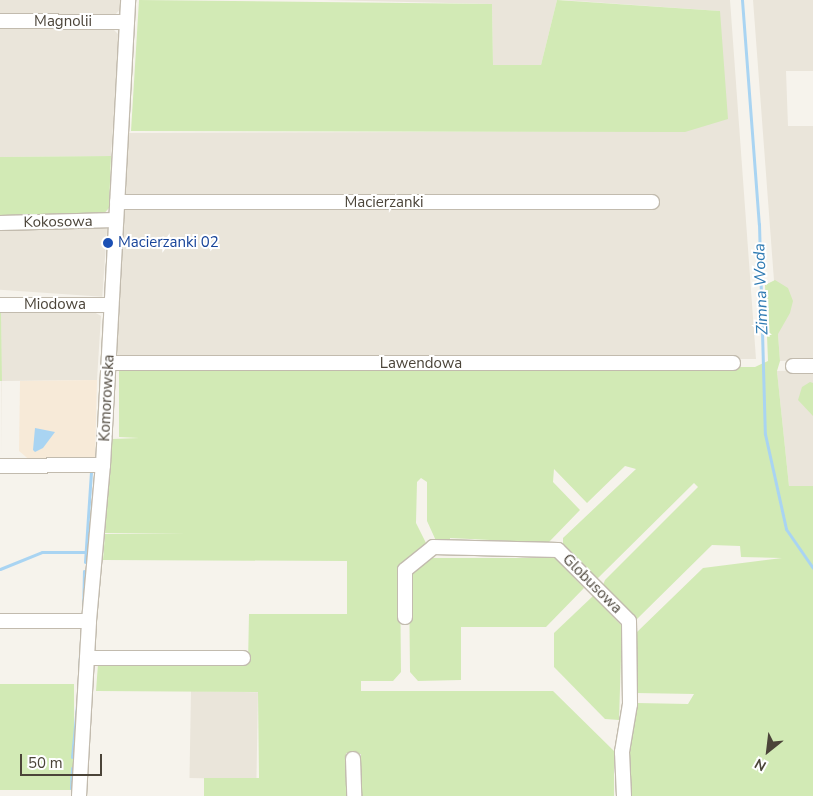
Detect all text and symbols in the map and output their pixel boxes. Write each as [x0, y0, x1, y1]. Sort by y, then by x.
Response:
street label: Magnolii [34, 13, 92, 31]
street label: Macierzanki [345, 194, 423, 212]
street label: Kokosowa [23, 212, 93, 232]
place label: Macierzanki 02 [118, 234, 219, 252]
marker: Macierzanki 02 [102, 237, 114, 249]
water label: Zimna Woda [750, 243, 772, 335]
street label: Miodowa [24, 296, 86, 314]
street label: Komorowska [96, 354, 118, 442]
street label: Lawendowa [380, 355, 462, 373]
street label: Globusowa [559, 551, 625, 617]
north arrow [743, 726, 793, 776]
scale bar [22, 744, 105, 776]
text: 50 m [28, 753, 63, 773]
text: N [751, 754, 770, 775]

